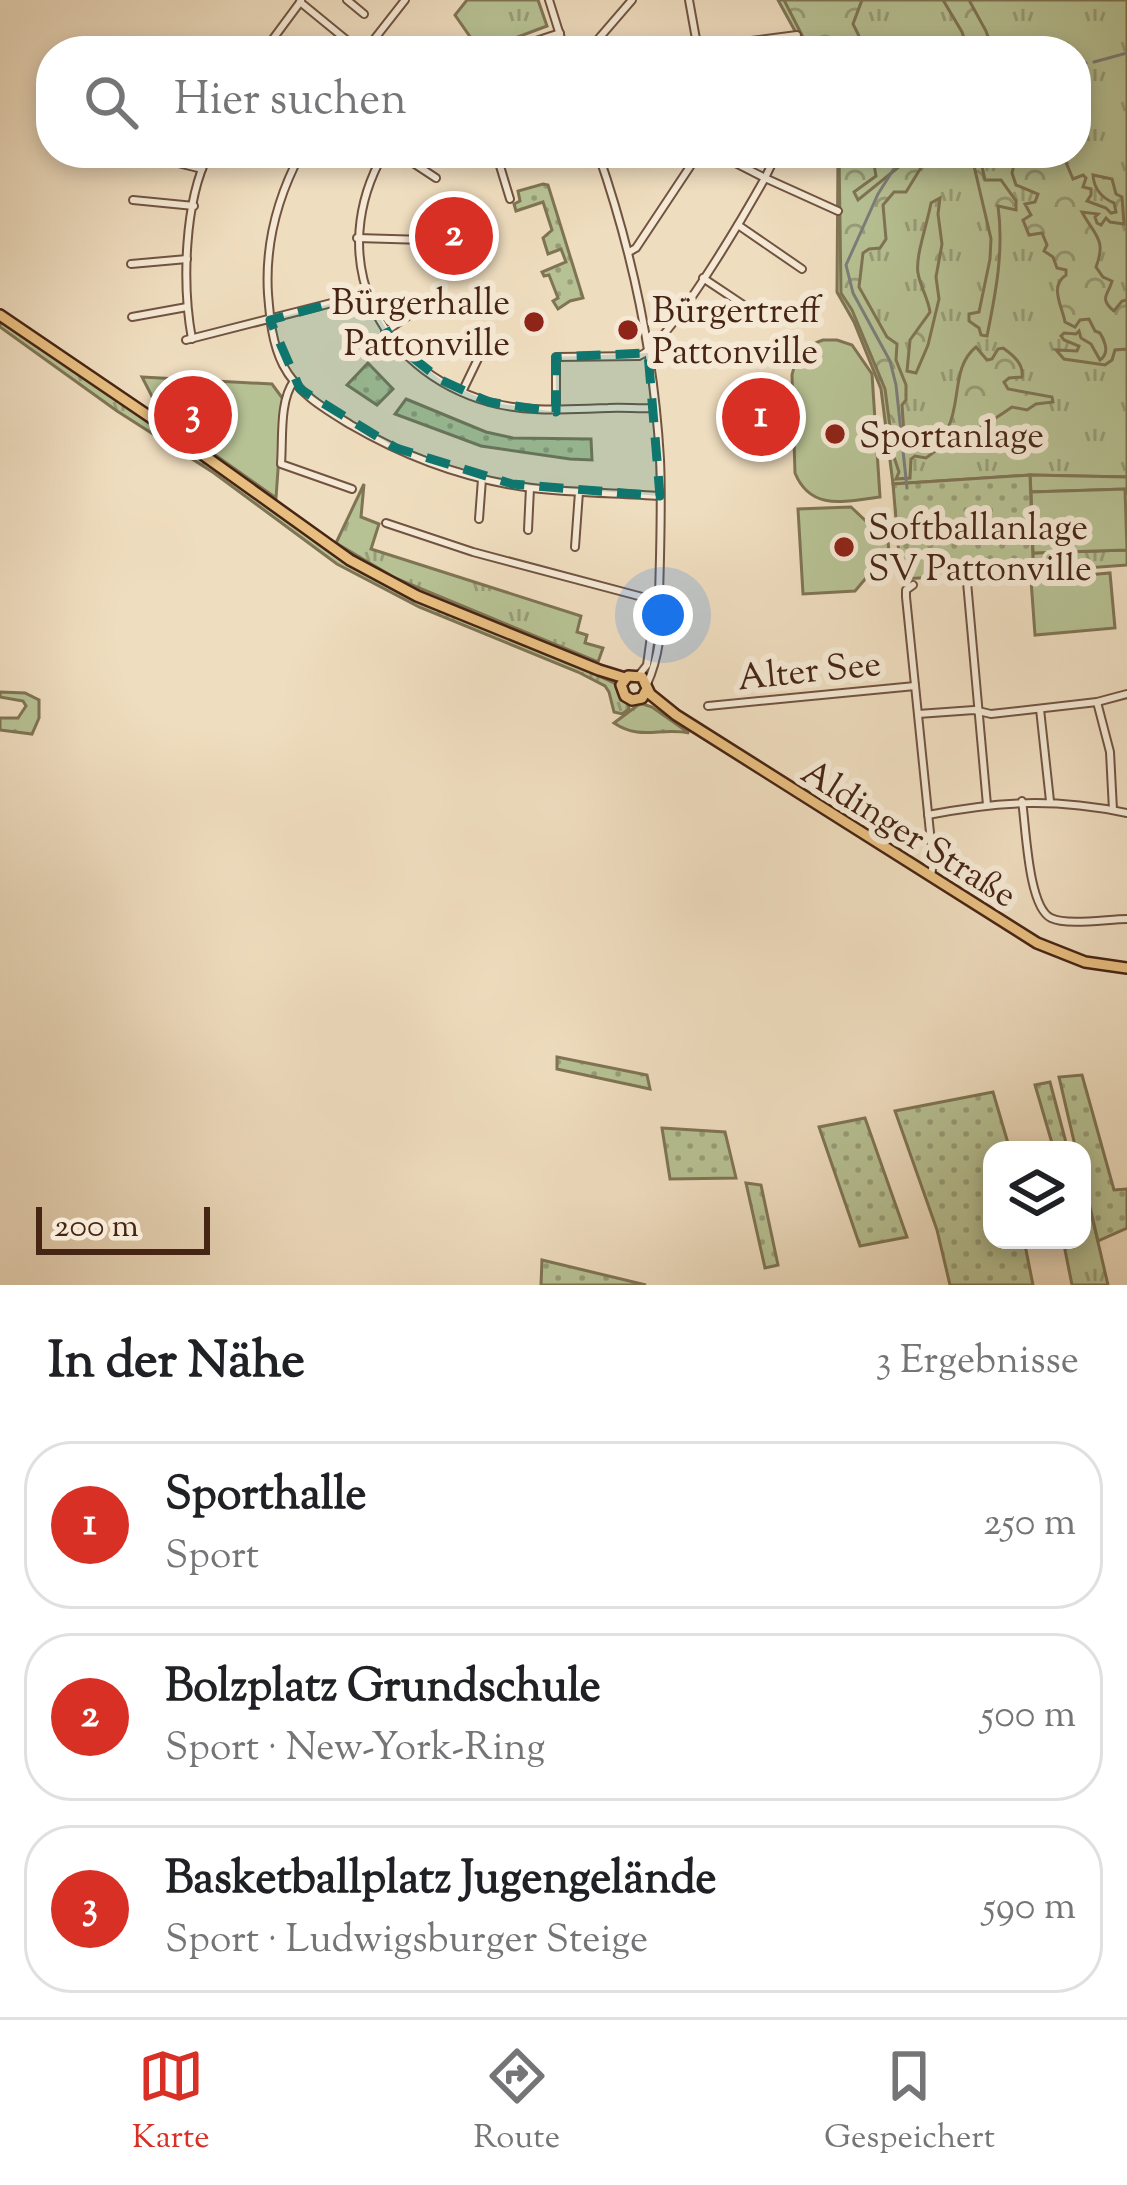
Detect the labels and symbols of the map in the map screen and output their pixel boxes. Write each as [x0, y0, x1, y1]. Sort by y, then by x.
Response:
pin: 2 [415, 191, 493, 281]
place label: Bürgerhalle Pattonville [331, 279, 510, 372]
place label: Bürgertreff Pattonville [652, 287, 823, 380]
marker: Bürgerhalle Pattonville [521, 309, 547, 335]
marker: Bürgertreff Pattonville [615, 317, 641, 343]
pin: 3 [154, 370, 232, 460]
pin: 1 [722, 372, 800, 462]
place label: Sportanlage [859, 412, 1044, 464]
marker: Sportanlage [822, 421, 848, 447]
place label: Softballanlage SV Pattonville [868, 504, 1092, 597]
marker: Softballanlage SV Pattonville [831, 534, 857, 560]
your location [633, 585, 693, 645]
street label: Alter See [735, 640, 884, 706]
street label: Aldinger Straße [790, 748, 1026, 922]
scale bar [36, 1201, 210, 1254]

